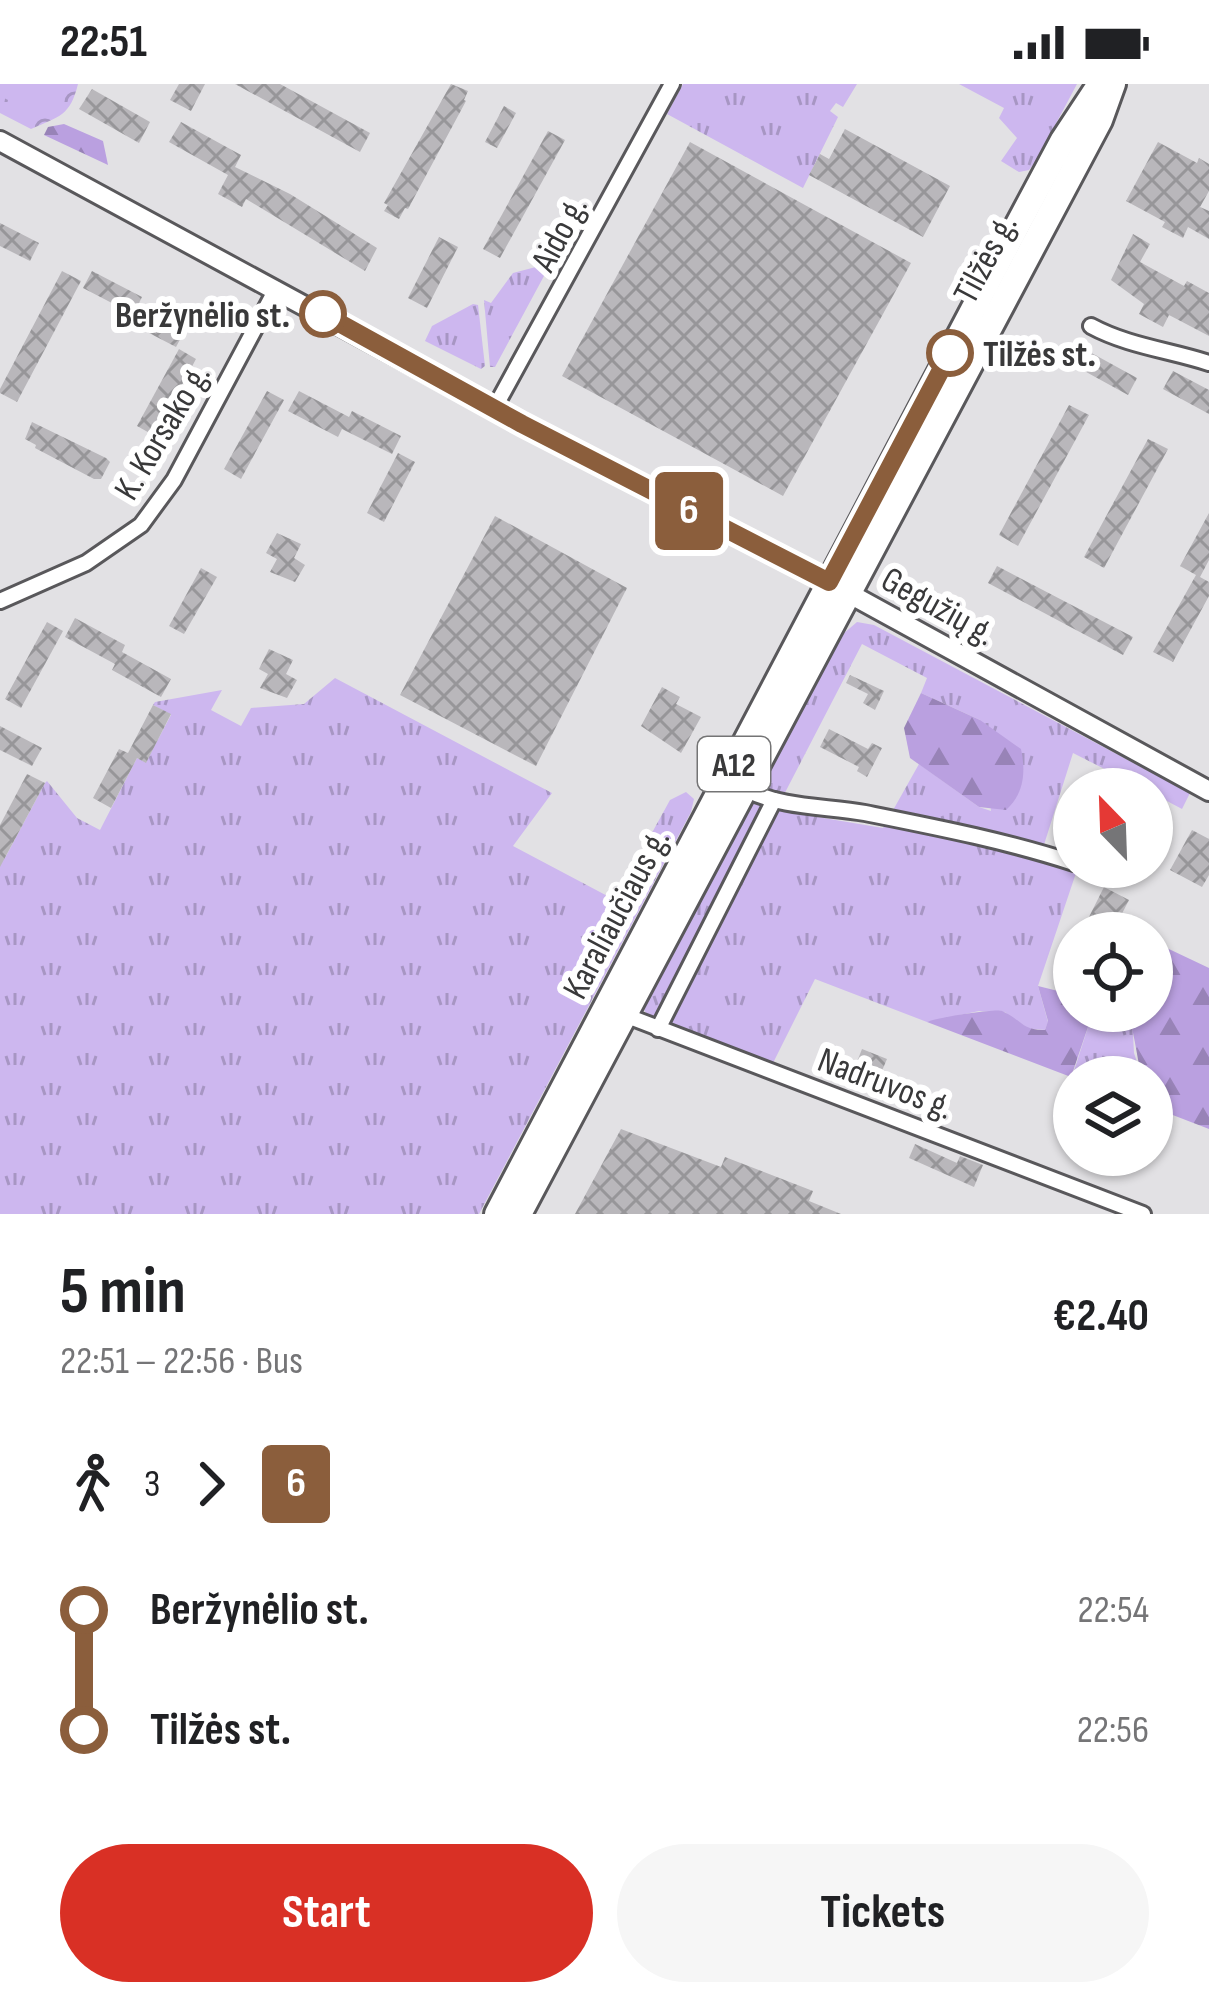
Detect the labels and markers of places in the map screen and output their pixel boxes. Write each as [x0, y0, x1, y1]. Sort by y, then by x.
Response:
marker: Beržynėlio st. [301, 292, 345, 336]
place label: Beržynėlio st. [115, 295, 290, 338]
marker: Tilžės st. [928, 331, 972, 375]
place label: Tilžės st. [983, 334, 1096, 377]

